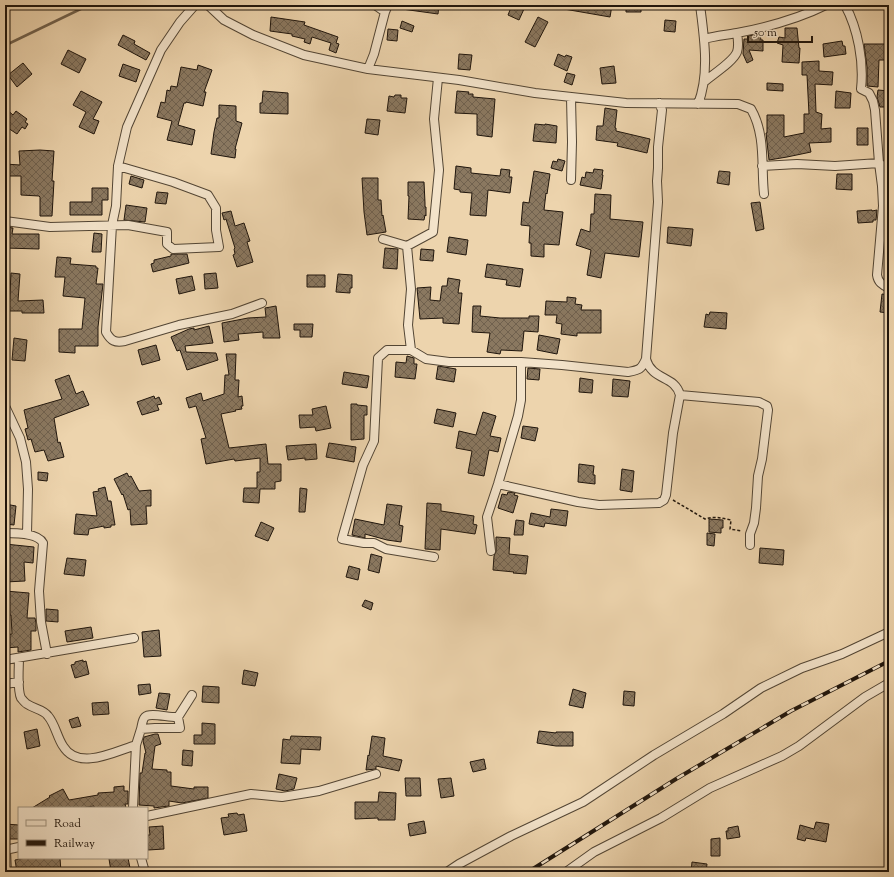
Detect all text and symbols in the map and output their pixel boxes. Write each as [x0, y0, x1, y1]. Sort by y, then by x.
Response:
scale bar [748, 18, 812, 44]
text: 50 m [753, 24, 777, 42]
legend [18, 807, 148, 859]
text: Road [54, 815, 81, 833]
text: Railway [54, 835, 95, 853]

